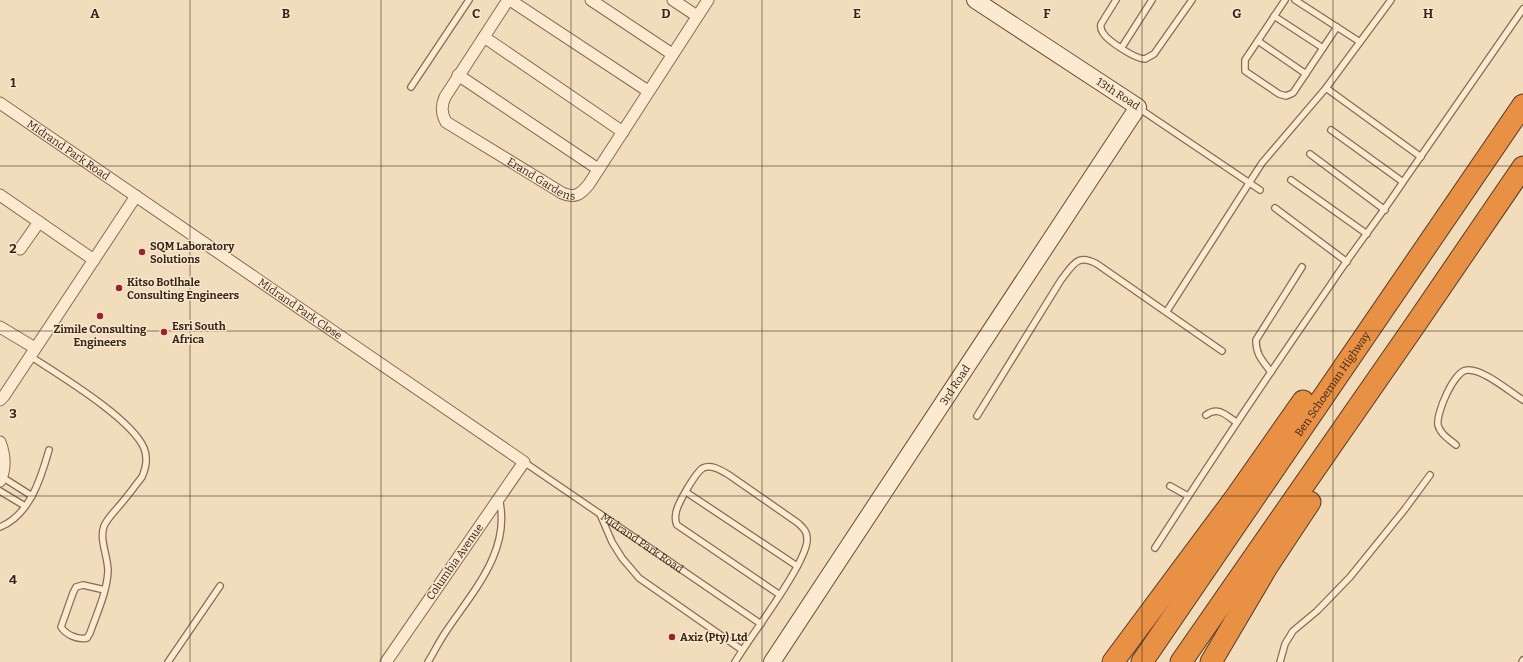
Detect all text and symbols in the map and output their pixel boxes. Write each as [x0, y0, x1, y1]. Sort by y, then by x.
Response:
text: A [90, 6, 100, 21]
text: B [282, 6, 290, 21]
text: C [472, 6, 480, 21]
text: D [661, 6, 671, 21]
text: E [853, 6, 861, 21]
text: F [1043, 6, 1051, 21]
text: G [1232, 6, 1242, 21]
text: H [1423, 6, 1433, 21]
text: 1 [10, 75, 16, 90]
street label: 13th Road [1094, 75, 1143, 113]
street label: Midrand Park Road [25, 117, 113, 183]
street label: Erand Gardens [505, 155, 575, 202]
place label: SQM Laboratory Solutions [150, 240, 235, 266]
text: 2 [9, 241, 17, 256]
marker: SQM Laboratory Solutions [137, 247, 147, 257]
street label: Midrand Park Close [256, 275, 345, 342]
place label: Kitso Botlhale Consulting Engineers [127, 276, 240, 302]
marker: Kitso Botlhale Consulting Engineers [114, 283, 124, 293]
marker: Zimile Consulting Engineers [95, 311, 105, 321]
place label: Esri South Africa [172, 320, 226, 346]
place label: Zimile Consulting Engineers [54, 323, 147, 349]
marker: Esri South Africa [159, 327, 169, 337]
street label: Ben Schoeman Highway [1292, 329, 1373, 439]
street label: 3rd Road [937, 362, 973, 407]
text: 3 [9, 406, 17, 421]
street label: Midrand Park Road [598, 510, 686, 576]
street label: Columbia Avenue [424, 521, 486, 603]
text: 4 [9, 572, 17, 587]
place label: Axiz (Pty) Ltd [680, 631, 748, 644]
marker: Axiz (Pty) Ltd [667, 632, 677, 642]

